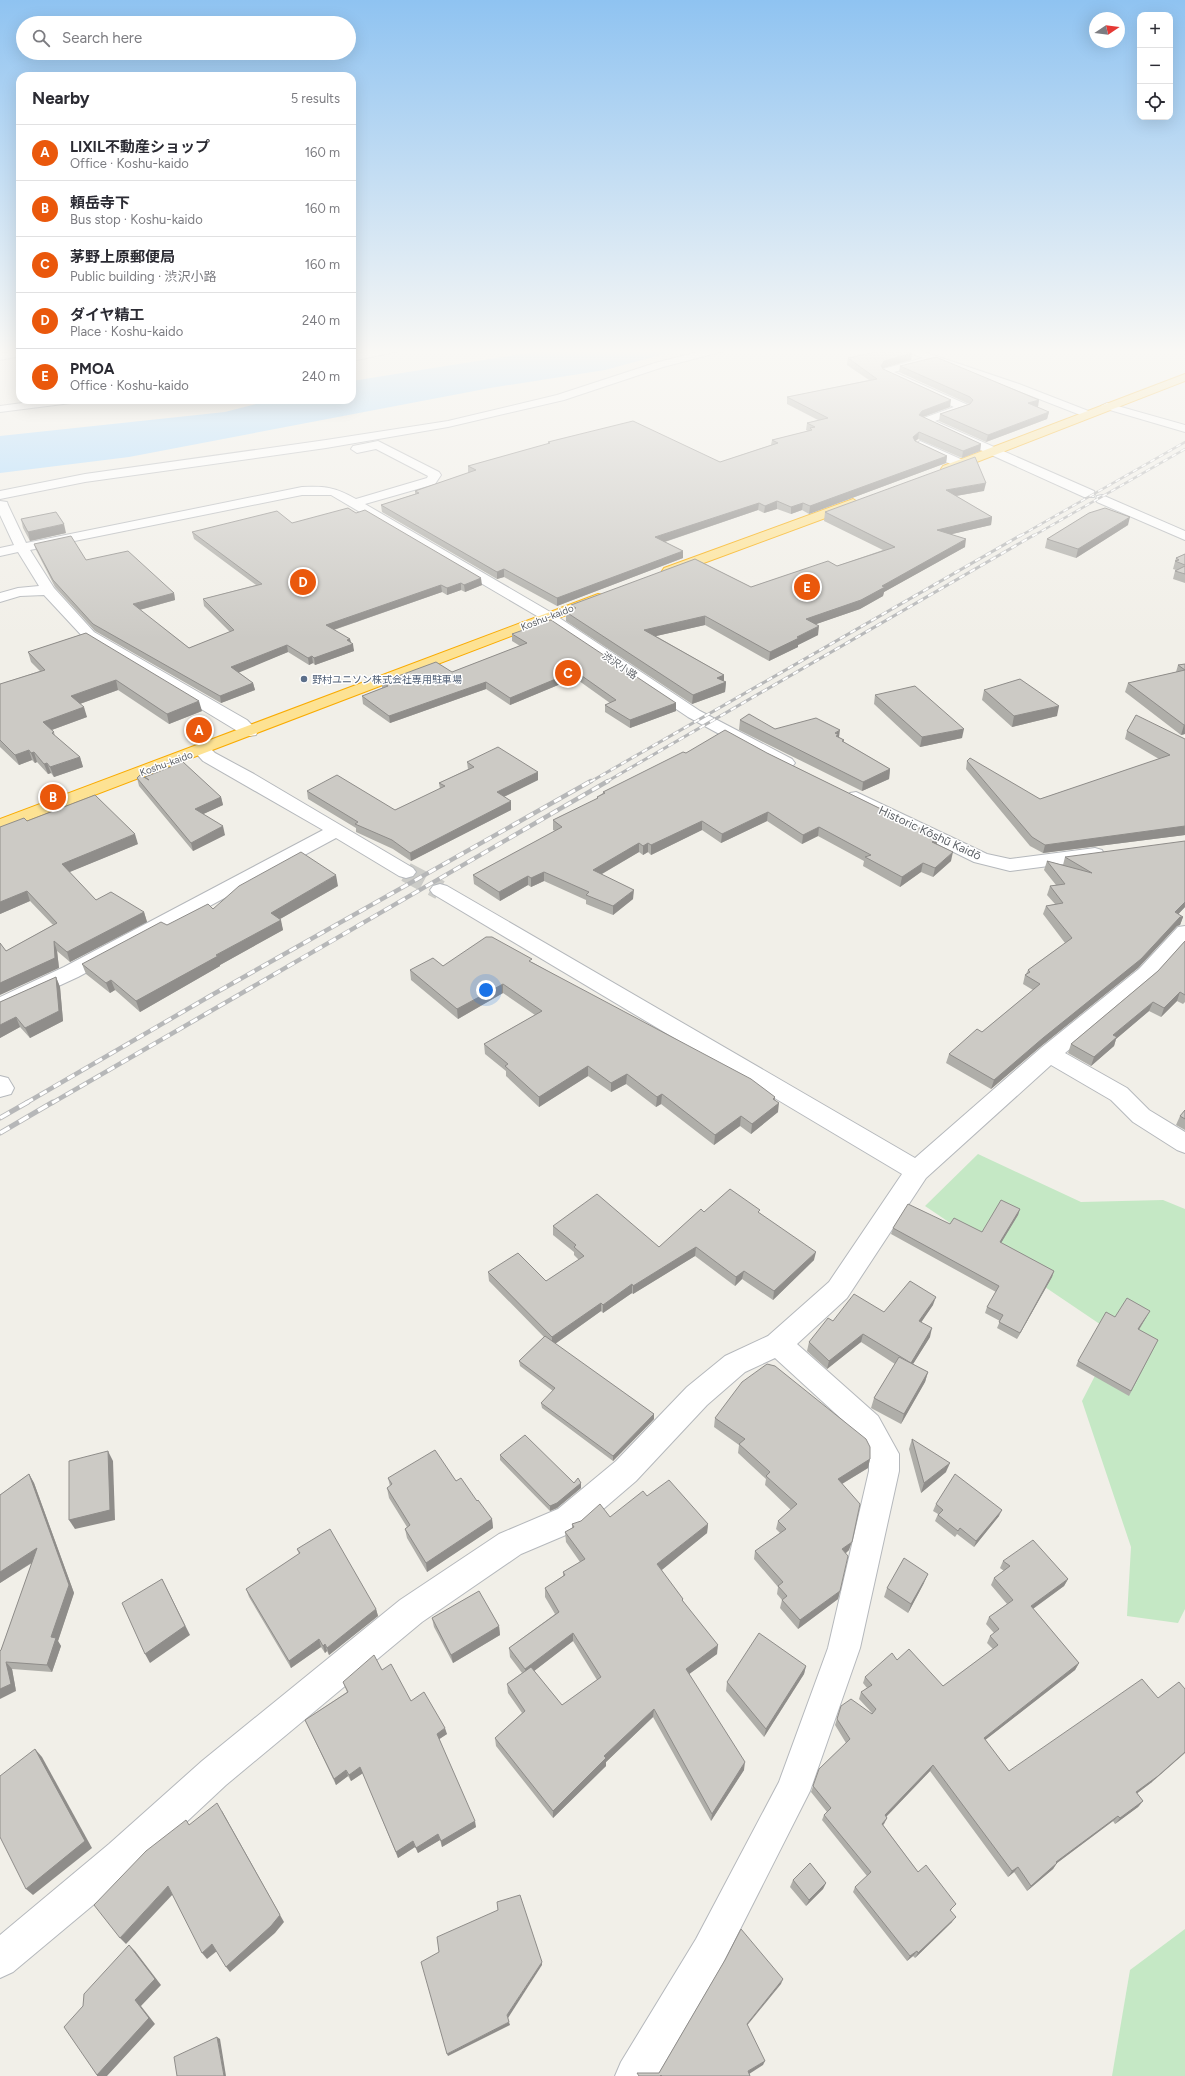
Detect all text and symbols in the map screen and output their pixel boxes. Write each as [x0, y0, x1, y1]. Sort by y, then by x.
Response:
north arrow [1089, 12, 1125, 48]
map controls [1137, 12, 1173, 120]
button: + [1137, 12, 1173, 48]
search box [16, 16, 356, 60]
icon: search [30, 27, 52, 49]
text: Search here [62, 29, 142, 47]
button: − [1137, 48, 1173, 84]
button: locate [1137, 84, 1173, 120]
text: Nearby [32, 88, 90, 108]
text: 5 results [291, 91, 340, 106]
text: LIXIL不動産ショップ [70, 138, 210, 156]
text: A [40, 145, 50, 160]
text: 160 m [305, 145, 340, 160]
text: Office · Koshu-kaido [70, 156, 189, 171]
text: 頼岳寺下 [70, 194, 130, 212]
text: B [41, 201, 49, 216]
text: 160 m [305, 201, 340, 216]
text: Bus stop · Koshu-kaido [70, 212, 203, 227]
text: 茅野上原郵便局 [70, 248, 175, 266]
text: C [40, 257, 50, 272]
text: 160 m [305, 257, 340, 272]
text: Public building · 渋沢小路 [70, 269, 216, 284]
text: ダイヤ精工 [70, 306, 145, 324]
text: D [40, 313, 50, 328]
text: 240 m [302, 313, 340, 328]
text: Place · Koshu-kaido [70, 324, 183, 339]
text: PMOA [70, 360, 114, 378]
text: E [41, 369, 49, 384]
text: 240 m [302, 369, 340, 384]
text: Office · Koshu-kaido [70, 378, 189, 393]
pin: D [290, 567, 316, 597]
pin: E [794, 572, 820, 602]
street label: Koshu-kaido [519, 601, 576, 634]
street label: 渋沢小路 [600, 649, 640, 682]
pin: C [555, 658, 581, 688]
place label: 野村ユニソン株式会社専用駐車場 [312, 673, 462, 686]
marker: 野村ユニソン株式会社専用駐車場 [299, 674, 309, 684]
pin: A [186, 715, 212, 745]
street label: Koshu-kaido [138, 748, 195, 779]
pin: B [40, 782, 66, 812]
street label: Historic Kōshū Kaidō [877, 803, 983, 863]
your location [476, 980, 496, 1000]

